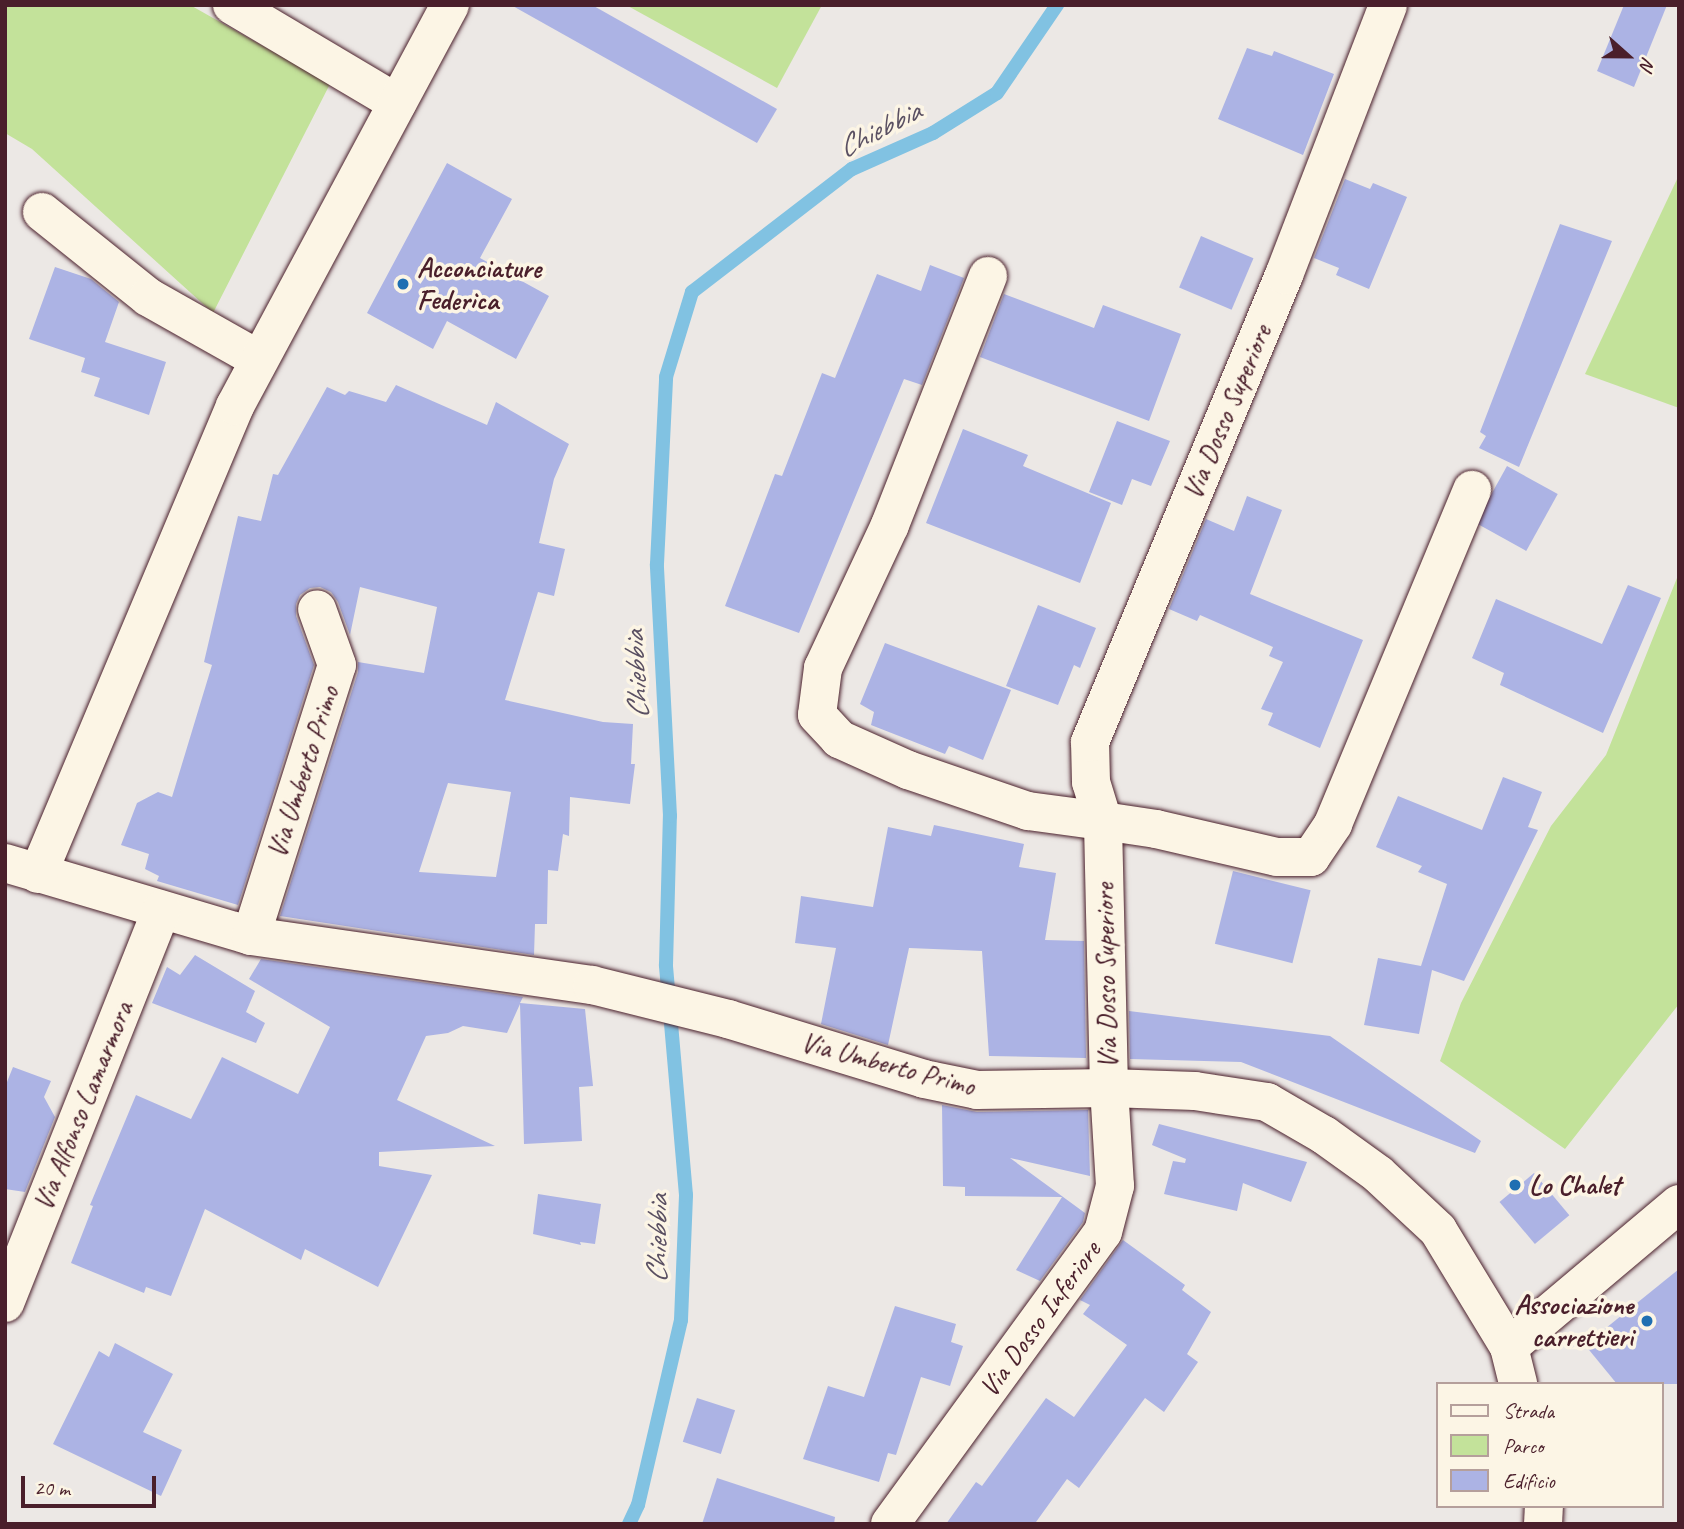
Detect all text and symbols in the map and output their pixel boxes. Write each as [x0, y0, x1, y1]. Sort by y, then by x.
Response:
north arrow [1593, 21, 1663, 91]
text: N [1634, 54, 1661, 73]
water label: Chiebbia [832, 93, 926, 165]
place label: Acconciature Federica [417, 251, 541, 317]
marker: Acconciature Federica [395, 276, 411, 292]
street label: Via Dosso Superiore [1175, 320, 1279, 504]
water label: Chiebbia [616, 630, 656, 720]
street label: Via Umberto Primo [259, 681, 347, 863]
street label: Via Dosso Superiore [1088, 882, 1124, 1070]
street label: Via Alfonso Lamarmora [26, 997, 140, 1215]
street label: Via Umberto Primo [797, 1025, 979, 1103]
place label: Lo Chalet [1529, 1168, 1621, 1202]
marker: Lo Chalet [1507, 1177, 1523, 1193]
water label: Chiebbia [638, 1195, 676, 1283]
street label: Via Dosso Inferiore [972, 1235, 1108, 1403]
place label: Associazione carrettieri [1514, 1288, 1633, 1354]
marker: Associazione carrettieri [1639, 1313, 1655, 1329]
legend [1436, 1382, 1663, 1508]
text: Strada [1503, 1398, 1554, 1424]
text: Parco [1503, 1433, 1543, 1459]
scale bar [24, 1462, 159, 1506]
text: Edificio [1503, 1468, 1555, 1494]
text: 20 m [34, 1475, 70, 1501]

